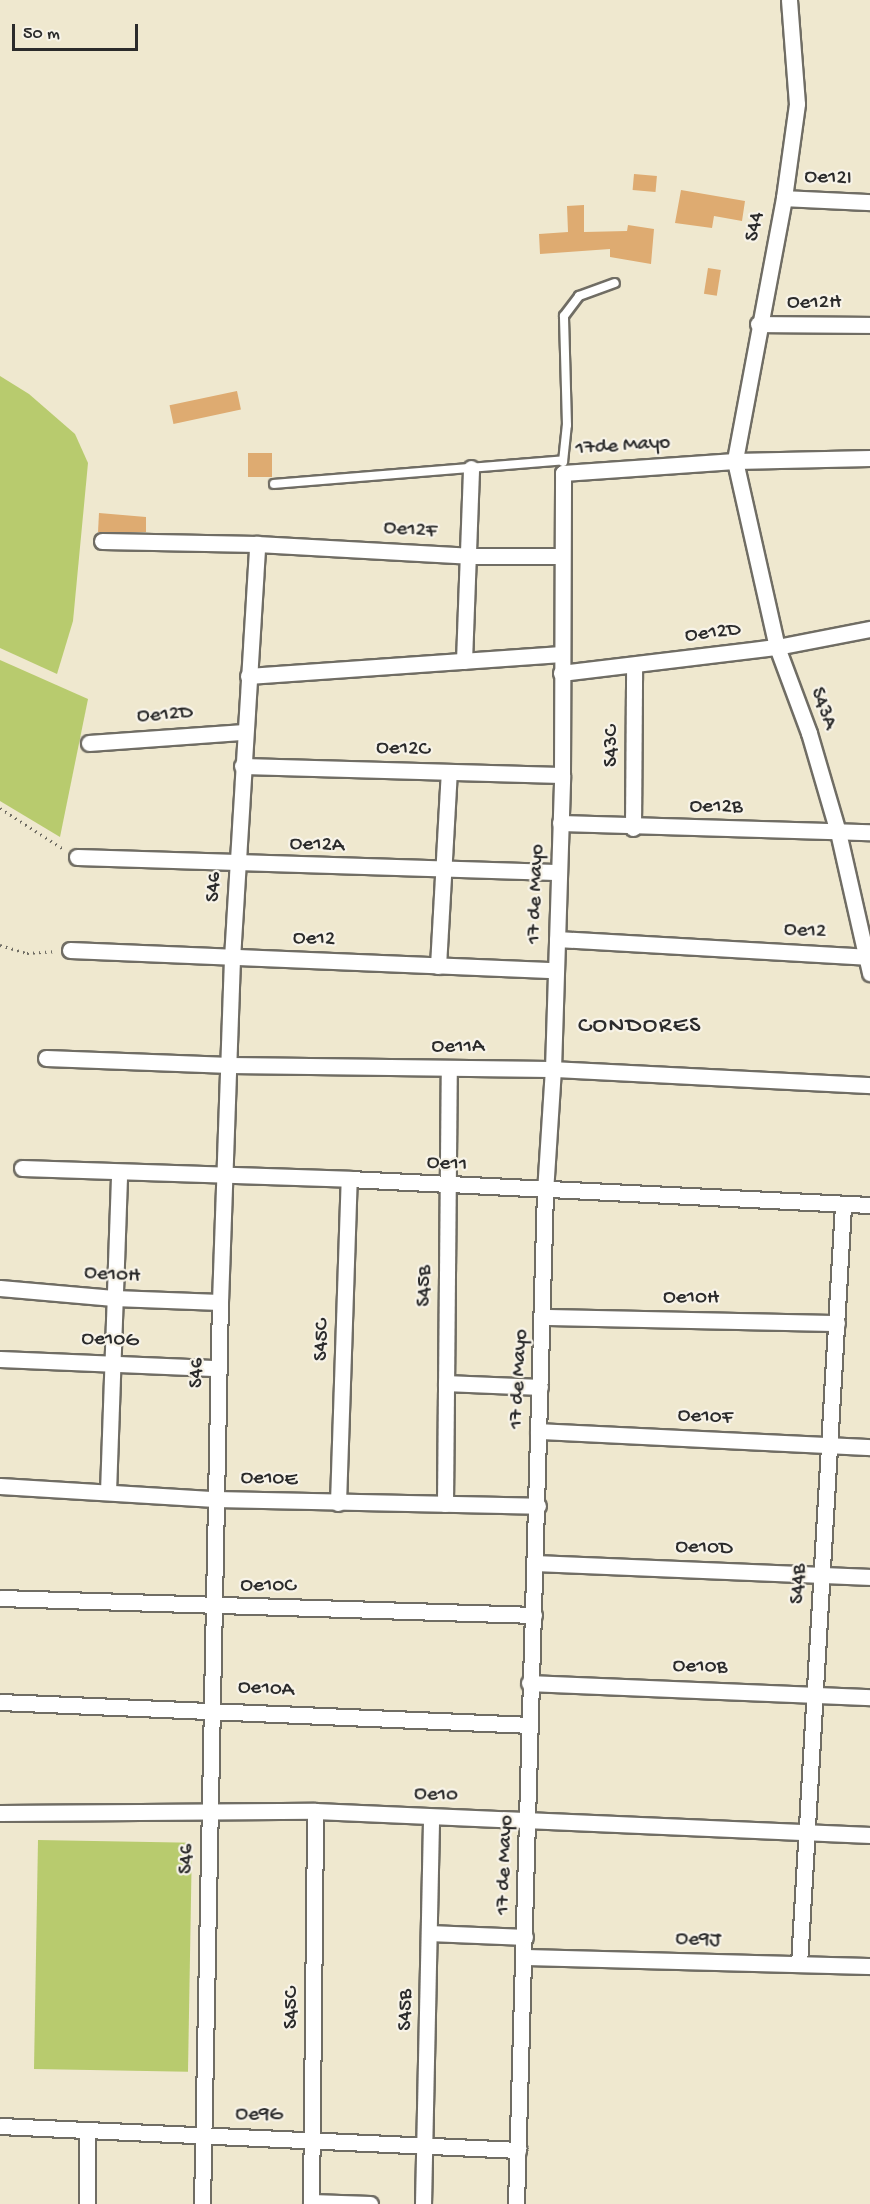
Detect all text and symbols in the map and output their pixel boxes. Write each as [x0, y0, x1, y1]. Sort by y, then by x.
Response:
scale bar [15, 12, 141, 50]
text: 50 m [23, 24, 60, 45]
street label: Oe12I [804, 166, 852, 192]
street label: S44 [741, 210, 771, 244]
street label: Oe12H [787, 291, 841, 317]
street label: 17de Mayo [575, 431, 671, 463]
street label: Oe12F [383, 517, 437, 545]
street label: Oe12D [684, 618, 742, 650]
street label: S43A [803, 685, 841, 733]
street label: Oe12D [136, 701, 194, 731]
street label: S43C [600, 725, 626, 767]
street label: Oe12C [376, 736, 430, 764]
street label: Oe12B [689, 795, 743, 821]
street label: Oe12A [289, 832, 345, 860]
street label: 17 de Mayo [523, 844, 551, 944]
street label: S46 [202, 871, 228, 903]
street label: Oe12 [783, 918, 827, 946]
street label: Oe12 [292, 927, 336, 953]
district label: CONDORES [578, 1013, 702, 1041]
street label: Oe11A [432, 1035, 484, 1061]
street label: Oe11 [426, 1151, 468, 1179]
street label: Oe10H [83, 1261, 141, 1291]
street label: S45B [413, 1265, 439, 1307]
street label: Oe10H [663, 1286, 719, 1312]
street label: S45C [310, 1319, 336, 1361]
street label: Oe10G [81, 1327, 139, 1355]
street label: 17 de Mayo [505, 1328, 535, 1430]
street label: S46 [185, 1357, 211, 1389]
street label: Oe10F [677, 1404, 733, 1432]
street label: Oe10E [240, 1466, 298, 1494]
street label: Oe10D [675, 1535, 733, 1563]
street label: S44B [786, 1563, 814, 1605]
street label: Oe10C [240, 1574, 296, 1600]
street label: Oe10B [672, 1654, 728, 1682]
street label: Oe10A [237, 1676, 295, 1704]
street label: Oe10 [414, 1783, 458, 1809]
street label: 17 de Mayo [492, 1815, 520, 1915]
street label: S46 [175, 1843, 201, 1875]
street label: Oe9J [675, 1928, 721, 1954]
street label: S45C [280, 1987, 306, 2029]
street label: S45B [394, 1989, 420, 2031]
street label: Oe9G [235, 2103, 283, 2129]

